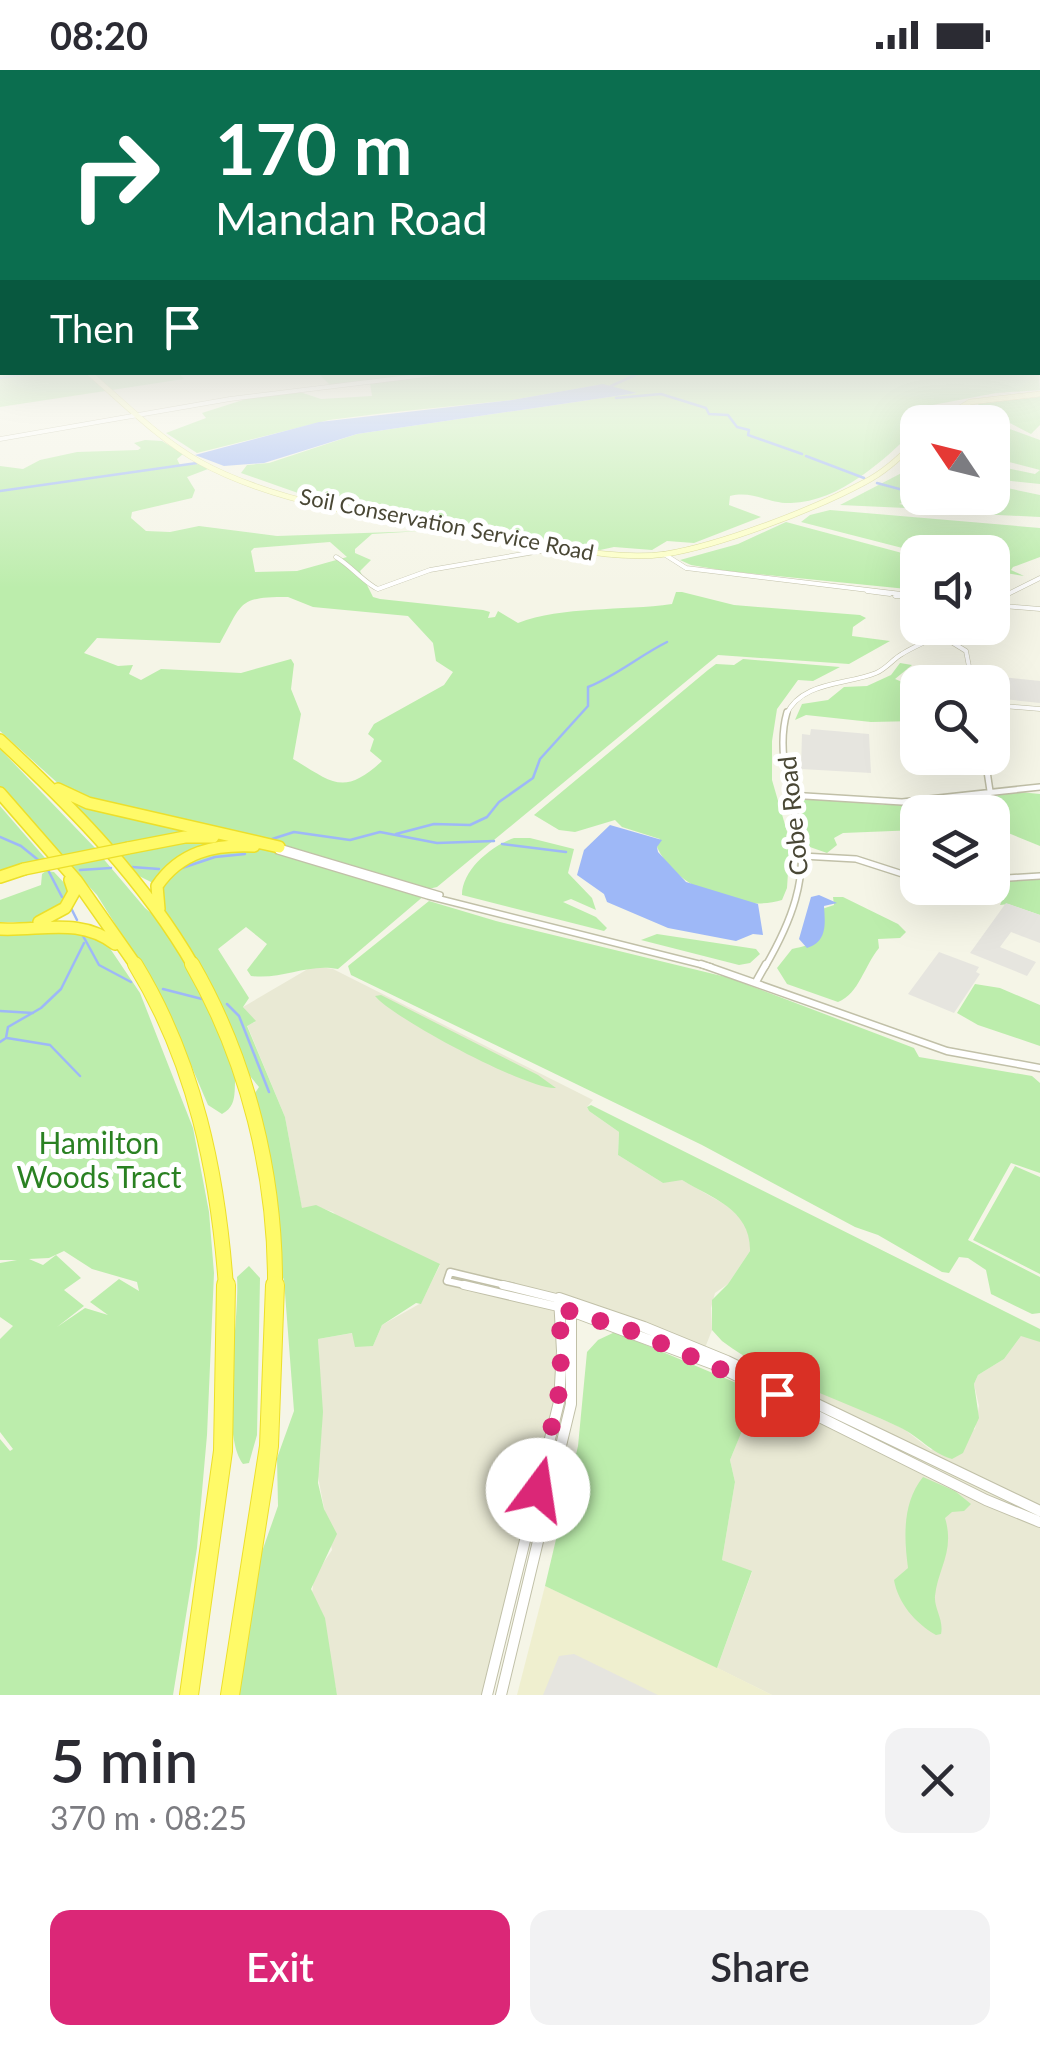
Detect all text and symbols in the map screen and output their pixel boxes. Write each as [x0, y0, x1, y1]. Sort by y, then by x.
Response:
text: 08:20 [50, 12, 148, 58]
text: 170 m [215, 106, 412, 190]
icon: right [50, 110, 180, 240]
text: Mandan Road [215, 191, 488, 245]
icon: arrive [155, 300, 210, 355]
text: Then [50, 305, 135, 351]
north arrow [900, 405, 1010, 515]
map controls [900, 405, 1010, 905]
street label: Soil Conservation Service Road [298, 482, 596, 566]
button: sound [900, 535, 1010, 645]
button: search [900, 665, 1010, 775]
street label: Cobe Road [771, 755, 813, 877]
button: layers [900, 795, 1010, 905]
park label: Hamilton Woods Tract [16, 1124, 182, 1194]
pin [735, 1352, 820, 1437]
icon: arrive [750, 1367, 805, 1422]
position arrow [486, 1438, 590, 1542]
text: 5 min [50, 1724, 198, 1796]
button: close [885, 1728, 990, 1833]
text: 370 m · 08:25 [50, 1798, 247, 1837]
button: Exit [50, 1910, 510, 2025]
button: Share [530, 1910, 990, 2025]

